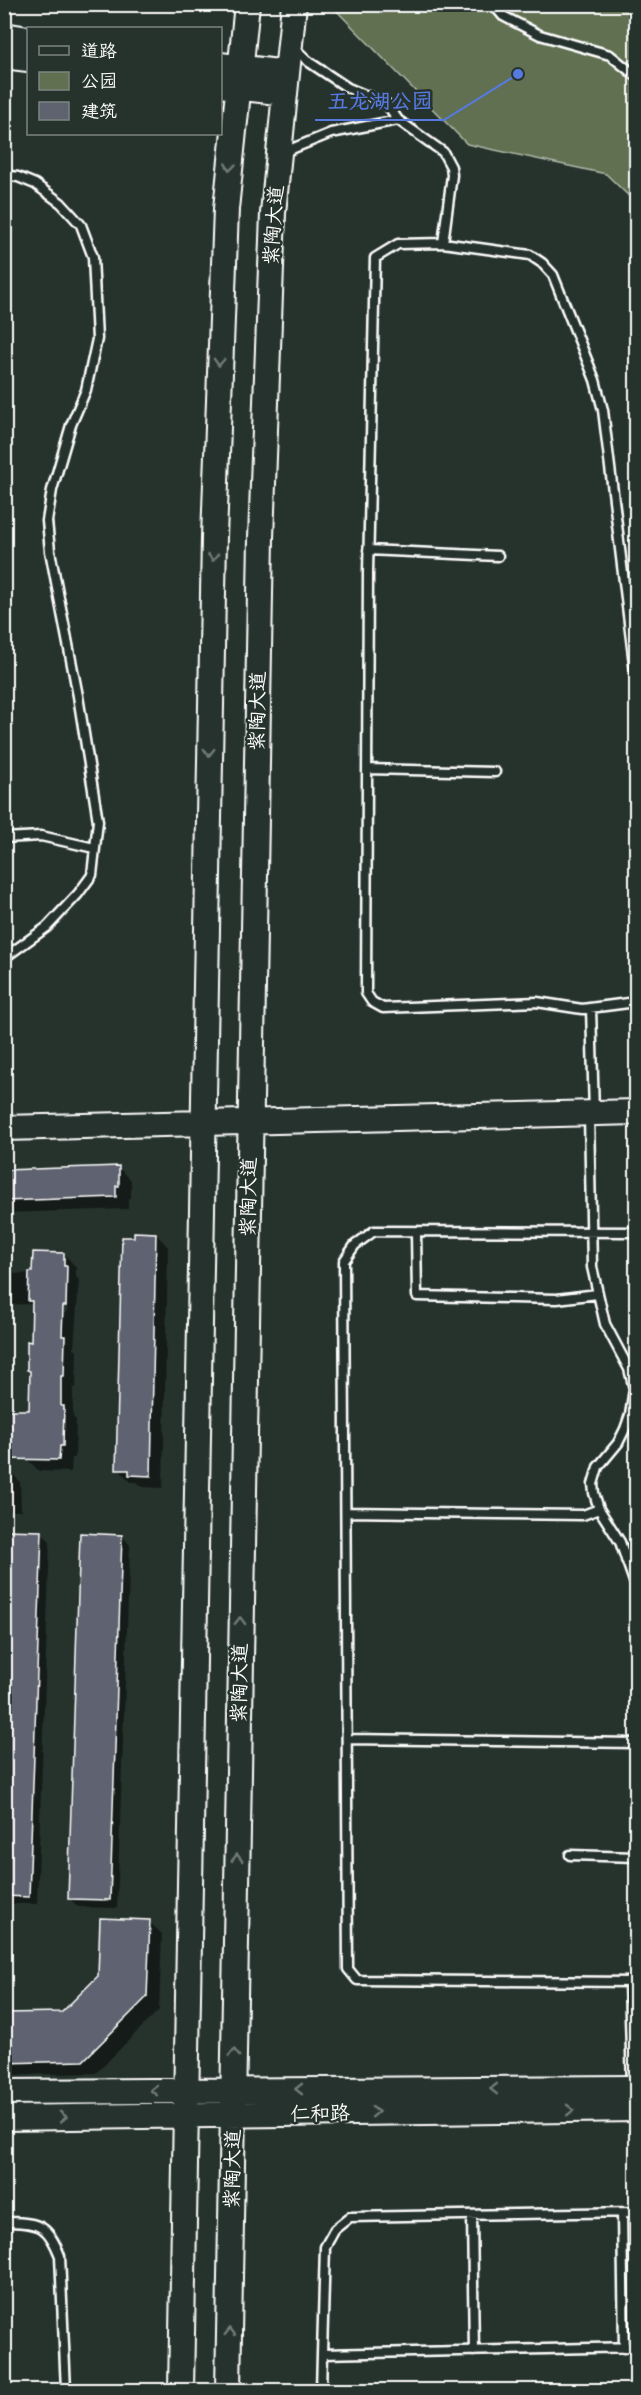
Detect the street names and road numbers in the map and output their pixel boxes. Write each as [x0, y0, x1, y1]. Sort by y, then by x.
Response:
street label: 紫陶大道 [254, 184, 290, 266]
street label: 紫陶大道 [240, 671, 272, 751]
street label: 紫陶大道 [231, 1157, 263, 1237]
street label: 紫陶大道 [222, 1643, 254, 1723]
street label: 仁和路 [290, 2096, 351, 2128]
street label: 紫陶大道 [215, 2129, 247, 2209]

